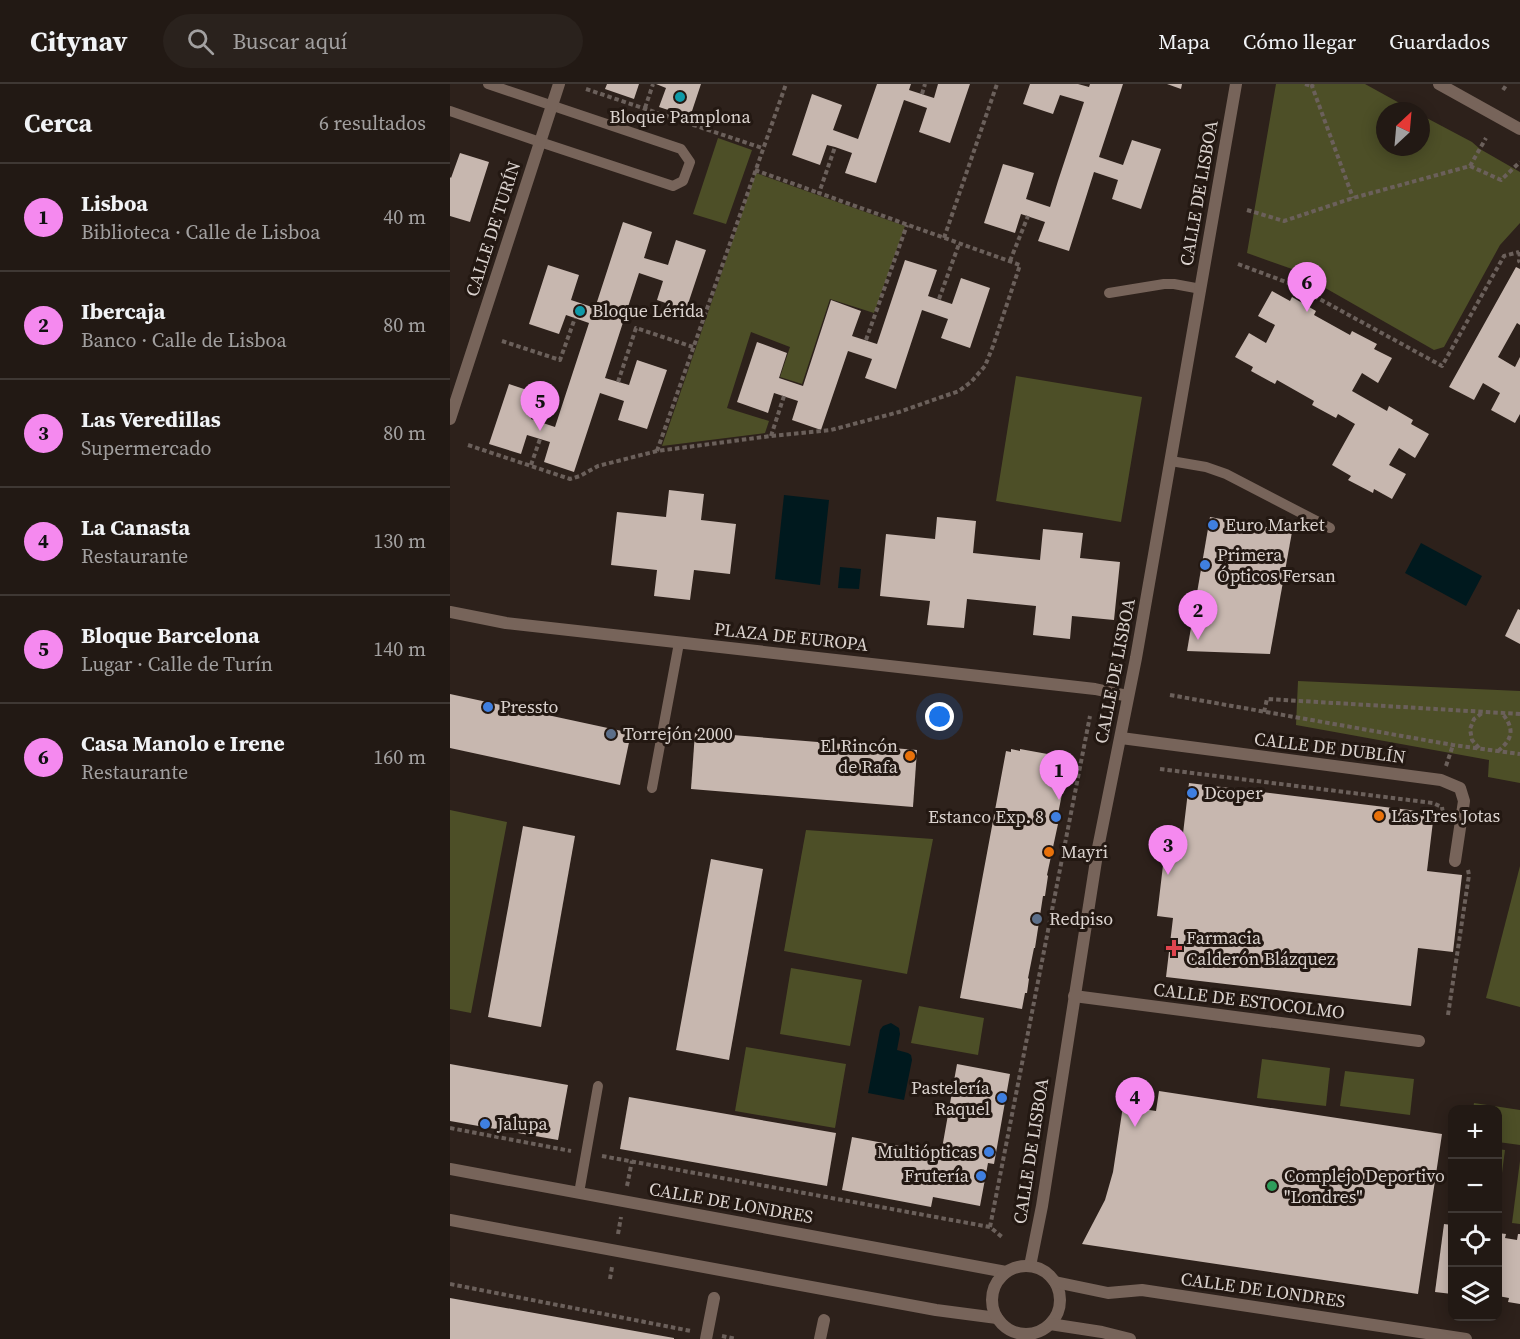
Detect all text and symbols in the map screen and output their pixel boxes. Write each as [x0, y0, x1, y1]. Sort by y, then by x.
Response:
search box [163, 14, 583, 68]
text: Citynav [30, 22, 127, 60]
icon: search [184, 25, 217, 58]
text: Buscar aquí [232, 26, 347, 56]
text: Mapa [1158, 27, 1210, 56]
text: Cómo llegar [1243, 27, 1356, 56]
text: Guardados [1389, 27, 1490, 56]
marker: Bloque Pamplona [673, 90, 687, 104]
north arrow [1376, 102, 1430, 156]
place label: Bloque Pamplona [609, 104, 752, 129]
text: Cerca [24, 105, 92, 141]
text: 6 resultados [319, 109, 426, 137]
street label: CALLE DE LISBOA [1173, 118, 1224, 268]
street label: CALLE DE TURÍN [459, 158, 526, 300]
text: Lisboa [81, 188, 148, 218]
text: 1 [38, 203, 49, 231]
text: 40 m [383, 203, 426, 231]
text: Biblioteca · Calle de Lisboa [81, 218, 320, 246]
pin: 6 [1288, 262, 1326, 312]
text: Ibercaja [81, 296, 166, 326]
place label: Bloque Lérida [592, 298, 705, 323]
marker: Bloque Lérida [573, 304, 587, 318]
text: 2 [38, 311, 49, 339]
text: 80 m [383, 311, 426, 339]
text: Banco · Calle de Lisboa [81, 326, 287, 354]
pin: 5 [520, 382, 560, 431]
text: Las Veredillas [81, 404, 221, 434]
text: 3 [38, 419, 49, 447]
text: 80 m [383, 419, 426, 447]
text: Supermercado [81, 434, 212, 462]
text: La Canasta [81, 512, 190, 542]
place label: Euro Market [1225, 512, 1325, 537]
marker: Euro Market [1206, 518, 1220, 532]
text: 4 [38, 527, 49, 555]
text: 130 m [373, 527, 426, 555]
text: Restaurante [81, 542, 188, 570]
place label: Primera Ópticos Fersan [1217, 542, 1336, 588]
marker: Primera Ópticos Fersan [1198, 558, 1212, 572]
pin: 2 [1178, 590, 1218, 640]
street label: CALLE DE LISBOA [1088, 596, 1141, 746]
street label: PLAZA DE EUROPA [713, 616, 869, 657]
text: Bloque Barcelona [81, 620, 260, 650]
text: 5 [38, 635, 49, 663]
text: 140 m [373, 635, 426, 663]
text: Lugar · Calle de Turín [81, 650, 273, 678]
place label: Pressto [500, 694, 559, 719]
marker: Pressto [481, 700, 495, 714]
your location [925, 702, 954, 731]
place label: Torrejón 2000 [623, 721, 733, 746]
street label: CALLE DE DUBLÍN [1253, 726, 1407, 769]
marker: Torrejón 2000 [604, 727, 618, 741]
text: Casa Manolo e Irene [81, 728, 285, 758]
place label: El Rincón de Rafa [820, 733, 899, 779]
text: 6 [38, 743, 49, 771]
text: 160 m [373, 743, 426, 771]
marker: El Rincón de Rafa [903, 749, 917, 763]
pin: 1 [1040, 750, 1078, 800]
text: Restaurante [81, 758, 188, 786]
place label: Dcoper [1204, 780, 1263, 805]
marker: Dcoper [1185, 786, 1199, 800]
place label: Las Tres Jotas [1391, 803, 1501, 828]
place label: Estanco Exp. 8 [928, 804, 1044, 829]
marker: Las Tres Jotas [1372, 809, 1386, 823]
marker: Estanco Exp. 8 [1049, 810, 1063, 824]
pin: 3 [1148, 826, 1188, 875]
place label: Mayri [1061, 839, 1108, 864]
marker: Mayri [1042, 845, 1056, 859]
place label: Redpiso [1049, 906, 1113, 931]
marker: Redpiso [1030, 912, 1044, 926]
place label: Farmacia Calderón Blázquez [1186, 925, 1335, 971]
marker: Farmacia Calderón Blázquez [1167, 941, 1181, 955]
street label: CALLE DE ESTOCOLMO [1152, 976, 1346, 1025]
place label: Pastelería Raquel [911, 1075, 991, 1121]
street label: CALLE DE LISBOA [1007, 1076, 1054, 1226]
pin: 4 [1116, 1078, 1154, 1127]
marker: Pastelería Raquel [995, 1091, 1009, 1105]
map controls [1448, 1105, 1502, 1321]
button: + [1448, 1105, 1502, 1159]
place label: Jalupa [496, 1111, 548, 1136]
marker: Jalupa [478, 1117, 492, 1131]
place label: Multiópticas [877, 1139, 977, 1164]
marker: Multiópticas [982, 1145, 996, 1159]
button: − [1448, 1159, 1502, 1213]
place label: Frutería [904, 1163, 970, 1188]
place label: Complejo Deportivo "Londres" [1284, 1163, 1445, 1209]
marker: Frutería [974, 1169, 988, 1183]
street label: CALLE DE LONDRES [647, 1176, 815, 1229]
marker: Complejo Deportivo "Londres" [1265, 1179, 1279, 1193]
button: locate [1448, 1213, 1502, 1267]
street label: CALLE DE LONDRES [1179, 1266, 1347, 1313]
button: layers [1448, 1267, 1502, 1321]

